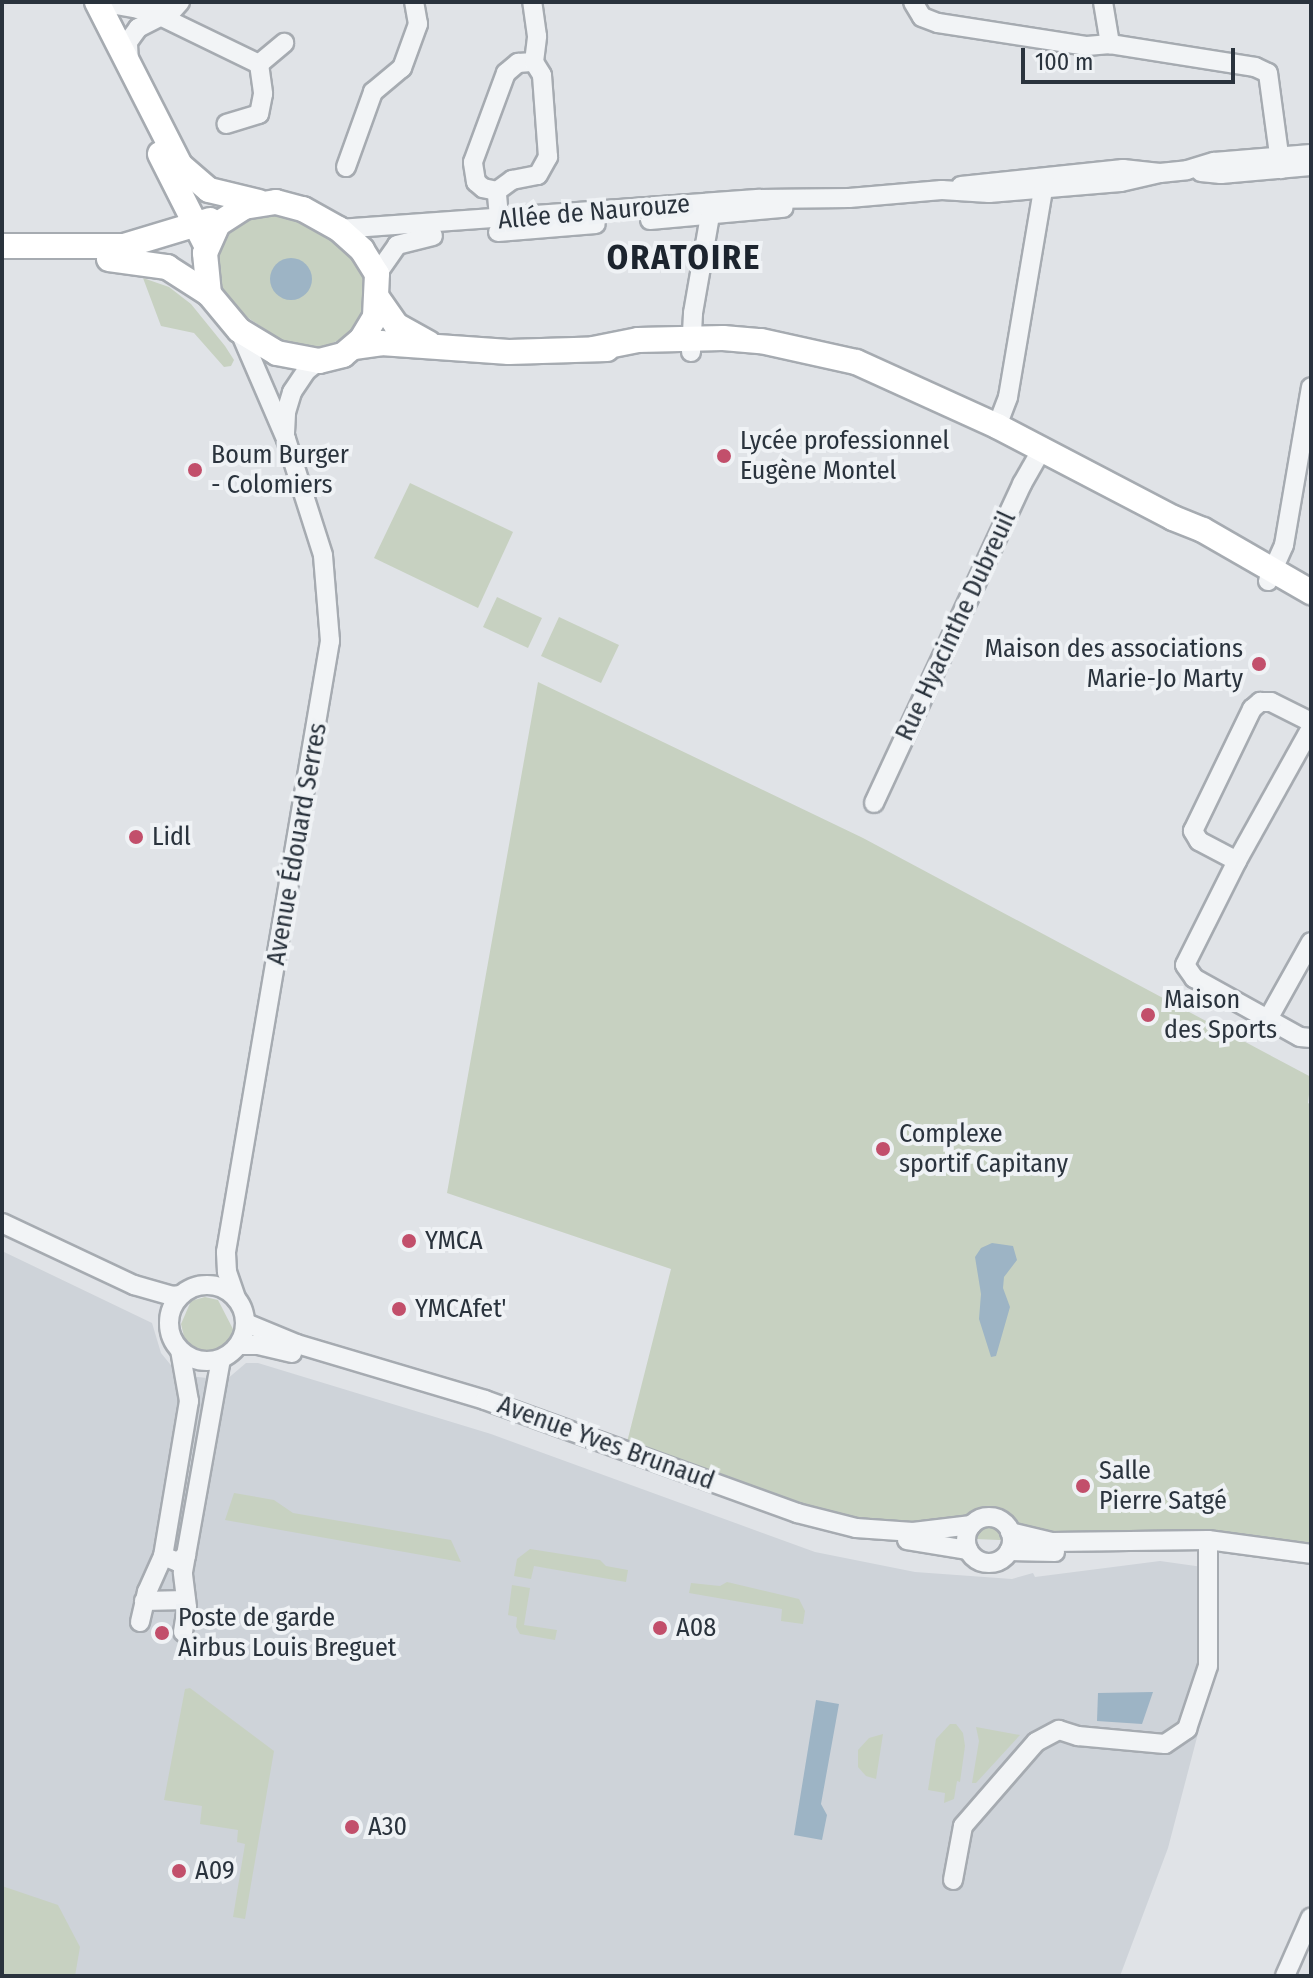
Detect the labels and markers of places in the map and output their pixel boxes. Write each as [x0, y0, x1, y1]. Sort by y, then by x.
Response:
place label: Lycée professionnel Eugène Montel [740, 425, 949, 486]
place label: Boum Burger - Colomiers [211, 439, 349, 500]
marker: Lycée professionnel Eugène Montel [715, 447, 733, 465]
marker: Boum Burger - Colomiers [186, 461, 204, 479]
place label: Maison des associations Marie-Jo Marty [985, 633, 1243, 694]
marker: Maison des associations Marie-Jo Marty [1250, 655, 1268, 673]
place label: Lidl [152, 821, 191, 853]
marker: Lidl [127, 828, 145, 846]
place label: Maison des Sports [1164, 984, 1277, 1046]
marker: Maison des Sports [1139, 1006, 1157, 1024]
place label: Complexe sportif Capitany [899, 1118, 1068, 1180]
marker: Complexe sportif Capitany [874, 1140, 892, 1158]
place label: YMCA [425, 1225, 483, 1257]
marker: YMCA [400, 1232, 418, 1250]
place label: YMCAfet' [415, 1293, 507, 1325]
marker: YMCAfet' [390, 1300, 408, 1318]
place label: Salle Pierre Satgé [1099, 1455, 1227, 1516]
marker: Salle Pierre Satgé [1074, 1477, 1092, 1495]
place label: Poste de garde Airbus Louis Breguet [178, 1602, 396, 1664]
place label: A08 [676, 1612, 716, 1644]
marker: A08 [651, 1619, 669, 1637]
marker: Poste de garde Airbus Louis Breguet [153, 1624, 171, 1642]
place label: A30 [368, 1811, 407, 1843]
marker: A30 [343, 1818, 361, 1836]
place label: A09 [195, 1855, 235, 1887]
marker: A09 [170, 1862, 188, 1880]

